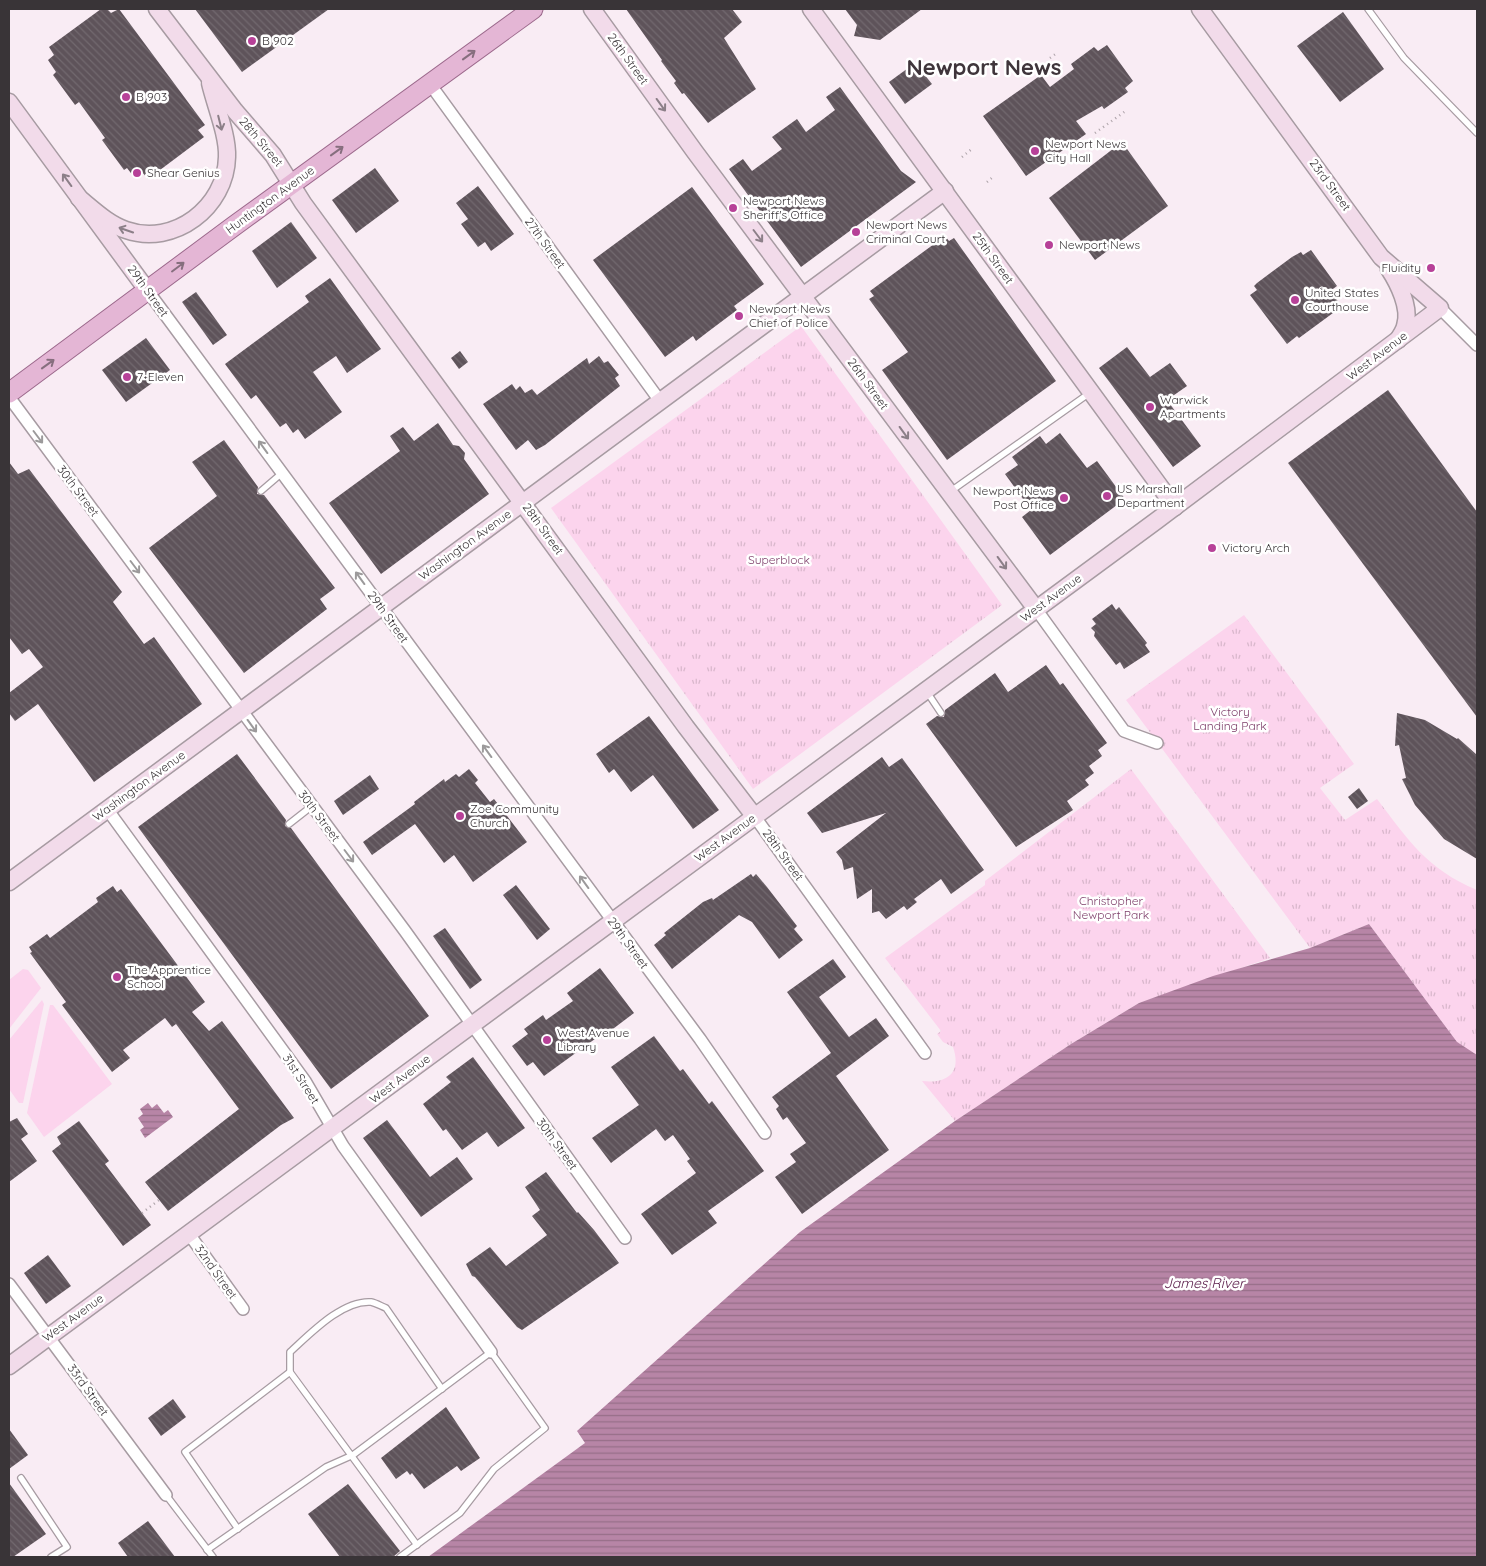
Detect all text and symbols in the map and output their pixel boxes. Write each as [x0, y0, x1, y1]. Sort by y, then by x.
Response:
street label: 26th Street [605, 30, 652, 87]
place label: B 902 [262, 33, 294, 48]
marker: B 902 [246, 35, 258, 47]
one-way arrow [462, 50, 476, 60]
district label: Newport News [907, 53, 1061, 81]
place label: B 903 [136, 89, 167, 104]
marker: B 903 [120, 91, 132, 103]
one-way arrow [656, 98, 666, 112]
street label: 28th Street [236, 114, 286, 170]
one-way arrow [216, 115, 225, 131]
place label: Newport News City Hall [1045, 136, 1127, 165]
one-way arrow [330, 145, 344, 156]
marker: Newport News City Hall [1029, 145, 1041, 157]
street label: 23rd Street [1307, 156, 1354, 214]
street label: Huntington Avenue [222, 162, 317, 237]
place label: Shear Genius [147, 165, 220, 180]
marker: Shear Genius [131, 167, 143, 179]
one-way arrow [61, 174, 72, 187]
place label: Newport News Sheriff's Office [743, 193, 825, 222]
marker: Newport News Sheriff's Office [727, 202, 739, 214]
street label: 27th Street [522, 214, 569, 271]
place label: Newport News Criminal Court [866, 217, 948, 246]
one-way arrow [118, 225, 134, 234]
marker: Newport News Criminal Court [850, 226, 862, 238]
one-way arrow [753, 229, 763, 243]
street label: 25th Street [970, 229, 1017, 286]
place label: Newport News [1059, 237, 1141, 252]
marker: Newport News [1043, 239, 1055, 251]
place label: Fluidity [1381, 260, 1421, 275]
street label: 29th Street [125, 262, 172, 320]
one-way arrow [171, 262, 185, 272]
marker: Fluidity [1425, 262, 1437, 274]
place label: United States Courthouse [1305, 285, 1379, 314]
marker: United States Courthouse [1289, 294, 1301, 306]
place label: Newport News Chief of Police [749, 301, 831, 330]
marker: Newport News Chief of Police [733, 310, 745, 322]
street label: West Avenue [1343, 328, 1410, 383]
street label: 26th Street [845, 355, 892, 412]
one-way arrow [41, 359, 54, 370]
place label: 7-Eleven [137, 369, 184, 384]
marker: 7-Eleven [121, 371, 133, 383]
place label: Warwick Apartments [1160, 392, 1226, 421]
marker: Warwick Apartments [1144, 401, 1156, 413]
one-way arrow [899, 426, 910, 439]
one-way arrow [33, 430, 43, 444]
one-way arrow [258, 441, 269, 454]
street label: 30th Street [54, 462, 103, 519]
place label: US Marshall Department [1117, 481, 1184, 510]
place label: Newport News Post Office [973, 483, 1054, 512]
marker: US Marshall Department [1101, 490, 1113, 502]
marker: Newport News Post Office [1058, 492, 1070, 504]
street label: 28th Street [520, 500, 567, 557]
street label: Washington Avenue [416, 506, 514, 583]
place label: Victory Arch [1222, 540, 1290, 555]
marker: Victory Arch [1206, 542, 1218, 554]
park label: Superblock [748, 552, 810, 567]
one-way arrow [997, 556, 1007, 570]
one-way arrow [129, 560, 140, 573]
street label: West Avenue [1017, 570, 1084, 625]
one-way arrow [354, 572, 365, 585]
street label: 29th Street [365, 588, 412, 646]
park label: Victory Landing Park [1193, 704, 1267, 733]
one-way arrow [247, 719, 257, 733]
one-way arrow [482, 744, 492, 758]
street label: Washington Avenue [90, 747, 188, 824]
street label: 30th Street [295, 787, 344, 844]
place label: Zoe Community Church [470, 801, 559, 830]
marker: Zoe Community Church [454, 810, 466, 822]
street label: West Avenue [691, 810, 758, 865]
street label: 28th Street [760, 826, 807, 883]
one-way arrow [344, 849, 354, 863]
one-way arrow [579, 875, 589, 889]
park label: Christopher Newport Park [1073, 893, 1149, 922]
street label: 29th Street [605, 914, 652, 972]
place label: The Apprentice School [127, 962, 211, 991]
marker: The Apprentice School [111, 971, 123, 983]
place label: West Avenue Library [557, 1025, 629, 1054]
marker: West Avenue Library [541, 1034, 553, 1046]
street label: 31st Street [280, 1051, 323, 1107]
street label: West Avenue [366, 1051, 433, 1106]
street label: 30th Street [534, 1115, 581, 1173]
street label: 32nd Street [192, 1242, 241, 1302]
water label: James River [1164, 1274, 1246, 1292]
street label: West Avenue [39, 1290, 106, 1345]
street label: 33rd Street [65, 1361, 112, 1418]

